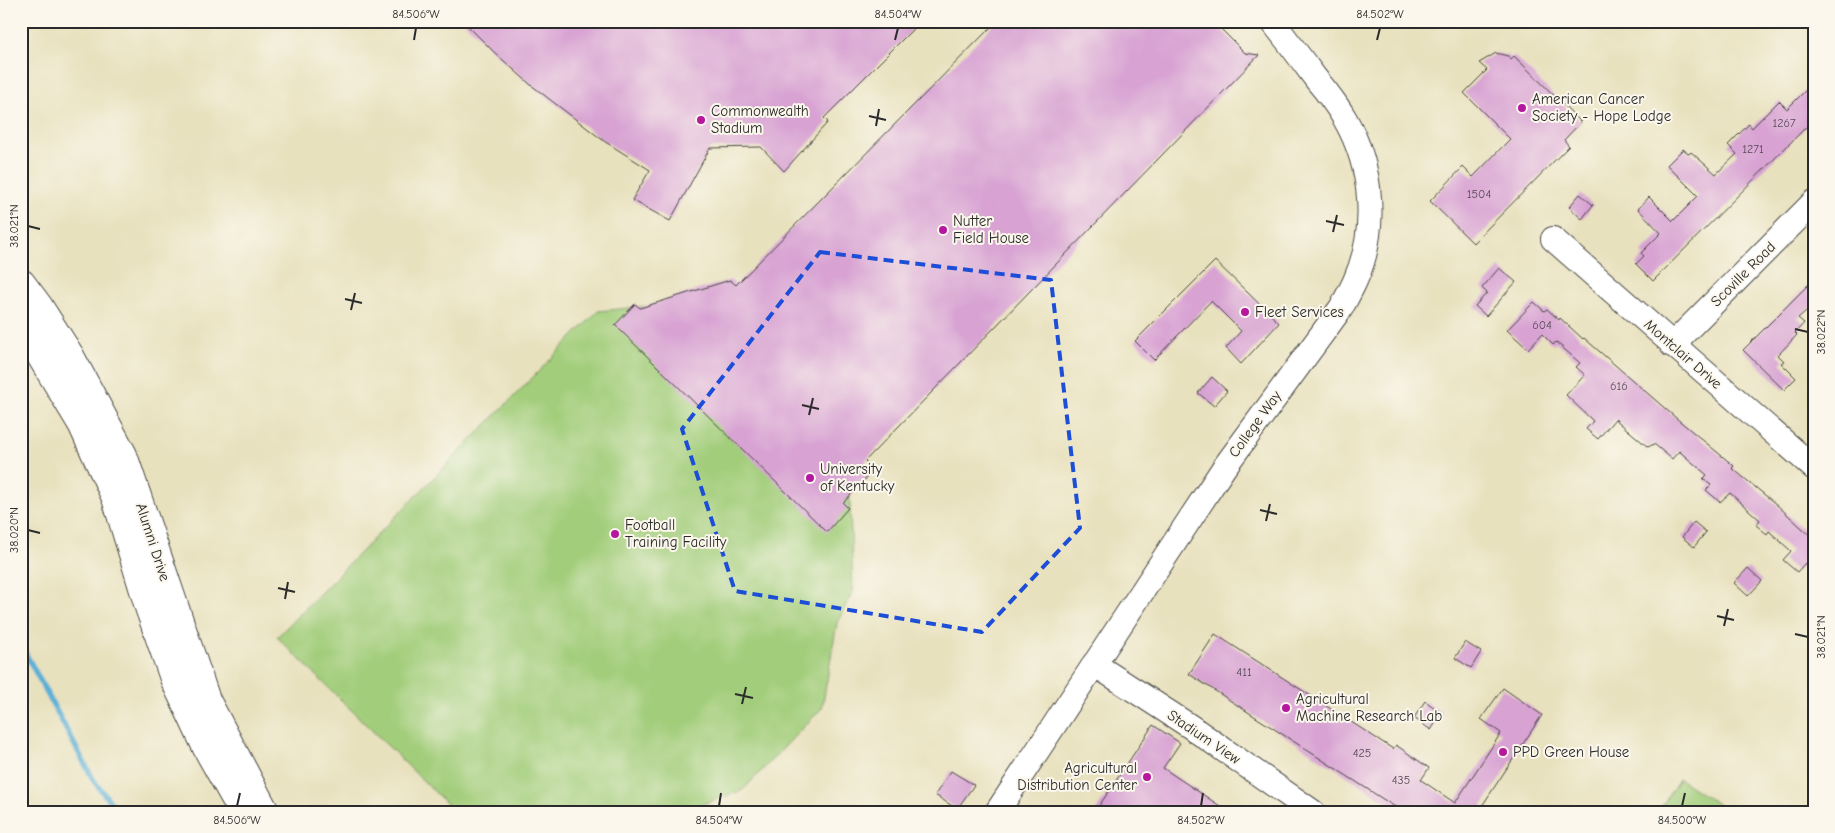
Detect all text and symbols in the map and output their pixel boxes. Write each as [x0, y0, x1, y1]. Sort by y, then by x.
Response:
text: 84.506°W [392, 7, 440, 21]
text: 84.504°W [875, 7, 922, 21]
text: 84.502°W [1356, 7, 1404, 21]
place label: American Cancer Society - Hope Lodge [1532, 90, 1672, 125]
place label: Commonwealth Stadium [711, 102, 809, 137]
marker: American Cancer Society - Hope Lodge [1516, 102, 1528, 114]
marker: Commonwealth Stadium [695, 114, 707, 126]
house number: 1267 [1772, 116, 1796, 130]
house number: 1271 [1742, 142, 1764, 156]
house number: 1504 [1467, 187, 1491, 201]
text: 38.021°N [7, 204, 21, 248]
place label: Nutter Field House [953, 212, 1029, 247]
marker: Nutter Field House [937, 224, 949, 236]
street label: Scoville Road [1707, 238, 1779, 310]
place label: Fleet Services [1255, 303, 1344, 321]
marker: Fleet Services [1239, 306, 1251, 318]
text: 38.022°N [1814, 310, 1828, 354]
street label: Montclair Drive [1640, 315, 1726, 393]
house number: 604 [1532, 318, 1552, 332]
house number: 616 [1610, 379, 1628, 393]
street label: College Way [1225, 387, 1285, 461]
place label: University of Kentucky [820, 460, 895, 495]
marker: University of Kentucky [804, 472, 816, 484]
street label: Alumni Drive [132, 501, 174, 584]
text: 38.020°N [7, 507, 21, 553]
place label: Football Training Facility [625, 516, 727, 551]
marker: Football Training Facility [609, 528, 621, 540]
text: 38.021°N [1814, 615, 1828, 659]
house number: 411 [1236, 665, 1252, 679]
place label: Agricultural Machine Research Lab [1296, 690, 1442, 725]
marker: Agricultural Machine Research Lab [1280, 702, 1292, 714]
street label: Stadium View [1164, 706, 1244, 768]
place label: PPD Green House [1513, 743, 1630, 761]
house number: 425 [1353, 746, 1371, 760]
marker: PPD Green House [1497, 746, 1509, 758]
place label: Agricultural Distribution Center [1017, 759, 1137, 794]
marker: Agricultural Distribution Center [1141, 771, 1153, 783]
house number: 435 [1392, 773, 1410, 787]
text: 84.506°W [213, 813, 261, 827]
text: 84.504°W [696, 813, 743, 827]
text: 84.502°W [1177, 813, 1225, 827]
text: 84.500°W [1658, 813, 1707, 827]

